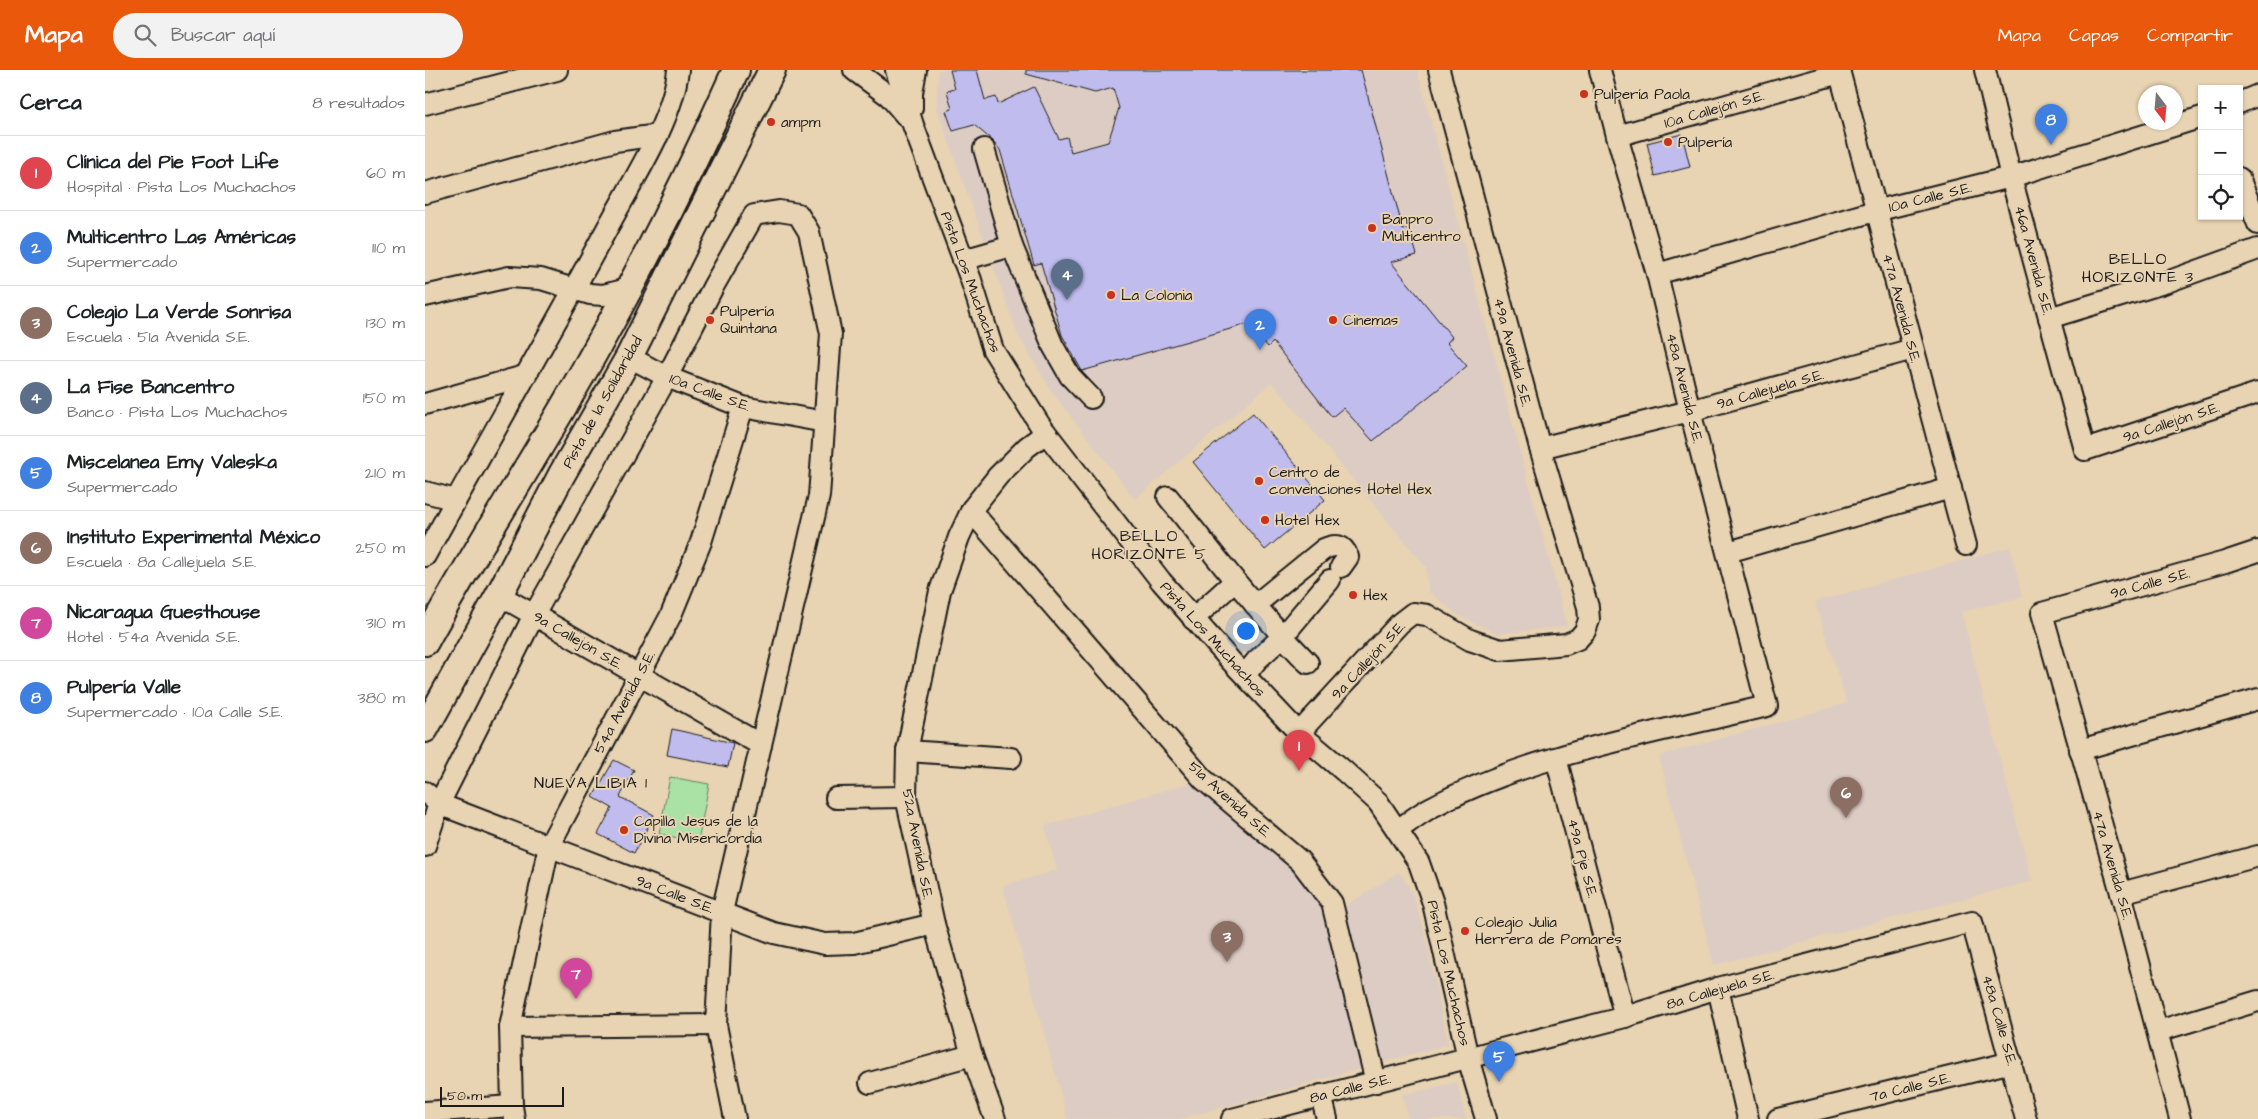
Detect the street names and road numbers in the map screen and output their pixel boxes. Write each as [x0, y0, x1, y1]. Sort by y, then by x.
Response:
street label: 10a Callejón S.E. [1662, 85, 1767, 134]
street label: 10a Calle S.E. [1886, 177, 1974, 218]
street label: 46a Avenida S.E. [2009, 203, 2058, 317]
street label: Pista Los Muchachos [935, 209, 1006, 356]
street label: 47a Avenida S.E. [1877, 251, 1926, 365]
street label: 49a Avenida S.E. [1488, 295, 1537, 409]
street label: 48a Avenida S.E. [1661, 331, 1708, 445]
street label: Pista de la Solidaridad [557, 332, 648, 472]
street label: 9a Callejuela S.E. [1714, 364, 1826, 415]
street label: 10a Calle S.E. [666, 368, 753, 417]
street label: 9a Callejón S.E. [2120, 397, 2222, 448]
street label: 9a Calle S.E. [2108, 563, 2192, 604]
street label: Pista Los Muchachos [1155, 577, 1271, 702]
street label: 9a Callejón S.E. [529, 606, 627, 675]
street label: 9a Callejón S.E. [1326, 616, 1410, 704]
street label: 54a Avenida S.E. [588, 647, 660, 757]
street label: 51a Avenida S.E. [1183, 756, 1276, 842]
street label: 52a Avenida S.E. [896, 787, 939, 901]
street label: 47a Avenida S.E. [2087, 808, 2138, 922]
street label: 49a Pje S.E. [1562, 816, 1603, 900]
street label: 9a Calle S.E. [633, 870, 717, 919]
street label: Pista Los Muchachos [1422, 898, 1476, 1048]
street label: 8a Callejuela S.E. [1664, 964, 1777, 1015]
street label: 48a Calle S.E. [1977, 972, 2022, 1068]
street label: 7a Calle S.E. [1867, 1067, 1953, 1108]
street label: 8a Calle S.E. [1307, 1068, 1393, 1109]

